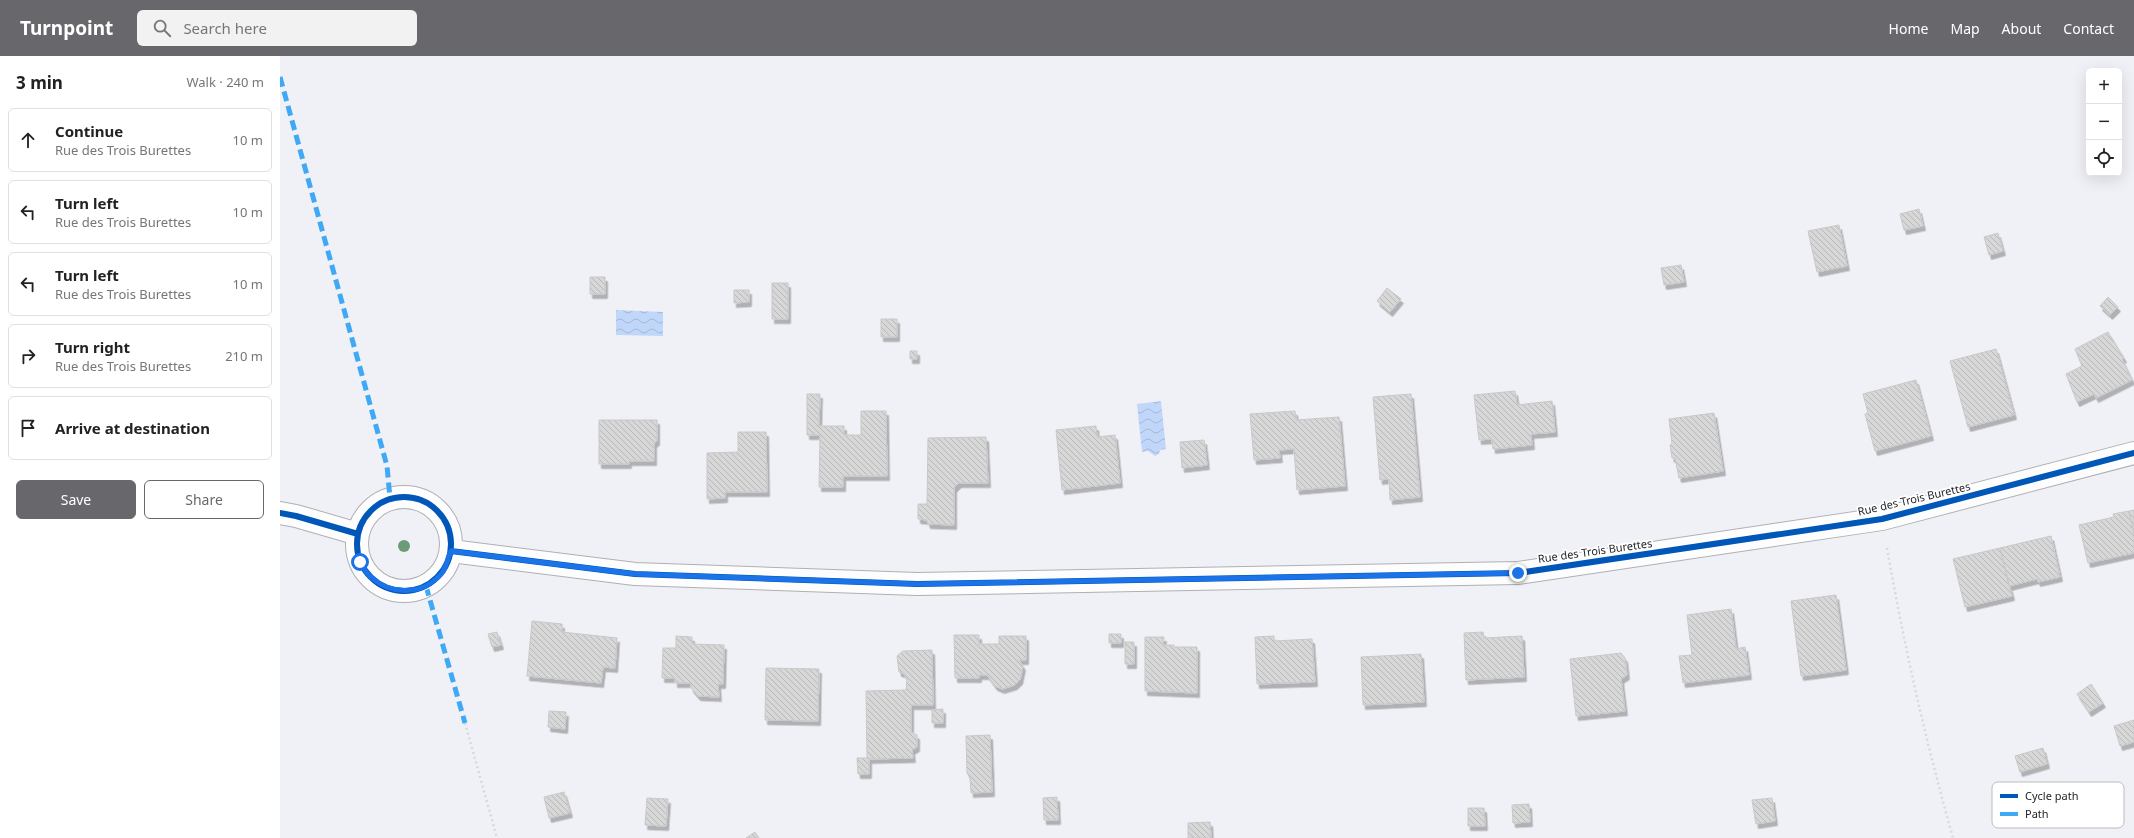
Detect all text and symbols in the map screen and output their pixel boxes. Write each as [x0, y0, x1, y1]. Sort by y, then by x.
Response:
search box [137, 10, 417, 46]
text: Turnpoint [20, 15, 113, 41]
icon: search [151, 17, 173, 39]
text: Search here [183, 18, 267, 38]
text: Home [1889, 19, 1928, 38]
text: Map [1950, 19, 1980, 38]
text: About [2002, 19, 2041, 38]
text: Contact [2063, 19, 2114, 38]
map controls [2086, 68, 2122, 176]
button: + [2086, 68, 2122, 104]
text: 3 min [16, 71, 63, 94]
text: Walk · 240 m [186, 73, 264, 91]
button: − [2086, 104, 2122, 140]
text: Continue [55, 121, 123, 141]
icon: ahead [17, 129, 39, 151]
text: 10 m [233, 131, 263, 149]
button: locate [2086, 140, 2122, 176]
text: Rue des Trois Burettes [55, 141, 191, 159]
text: Turn left [55, 193, 119, 213]
icon: left [17, 201, 39, 223]
text: 10 m [233, 203, 263, 221]
text: Rue des Trois Burettes [55, 213, 191, 231]
text: Turn left [55, 265, 119, 285]
icon: left [17, 273, 39, 295]
text: 10 m [233, 275, 263, 293]
text: Rue des Trois Burettes [55, 285, 191, 303]
text: Turn right [55, 337, 130, 357]
icon: right [17, 345, 39, 367]
text: 210 m [225, 347, 263, 365]
text: Rue des Trois Burettes [55, 357, 191, 375]
icon: arrive [17, 417, 39, 439]
text: Arrive at destination [55, 418, 210, 438]
street label: Rue des Trois Burettes [1856, 478, 1972, 519]
button: Save [16, 480, 136, 519]
button: Share [144, 480, 264, 519]
street label: Rue des Trois Burettes [1537, 535, 1653, 566]
route start [351, 553, 369, 571]
route end [1509, 564, 1527, 582]
legend [1992, 782, 2124, 828]
text: Cycle path [2025, 788, 2078, 803]
text: Path [2025, 806, 2049, 821]

